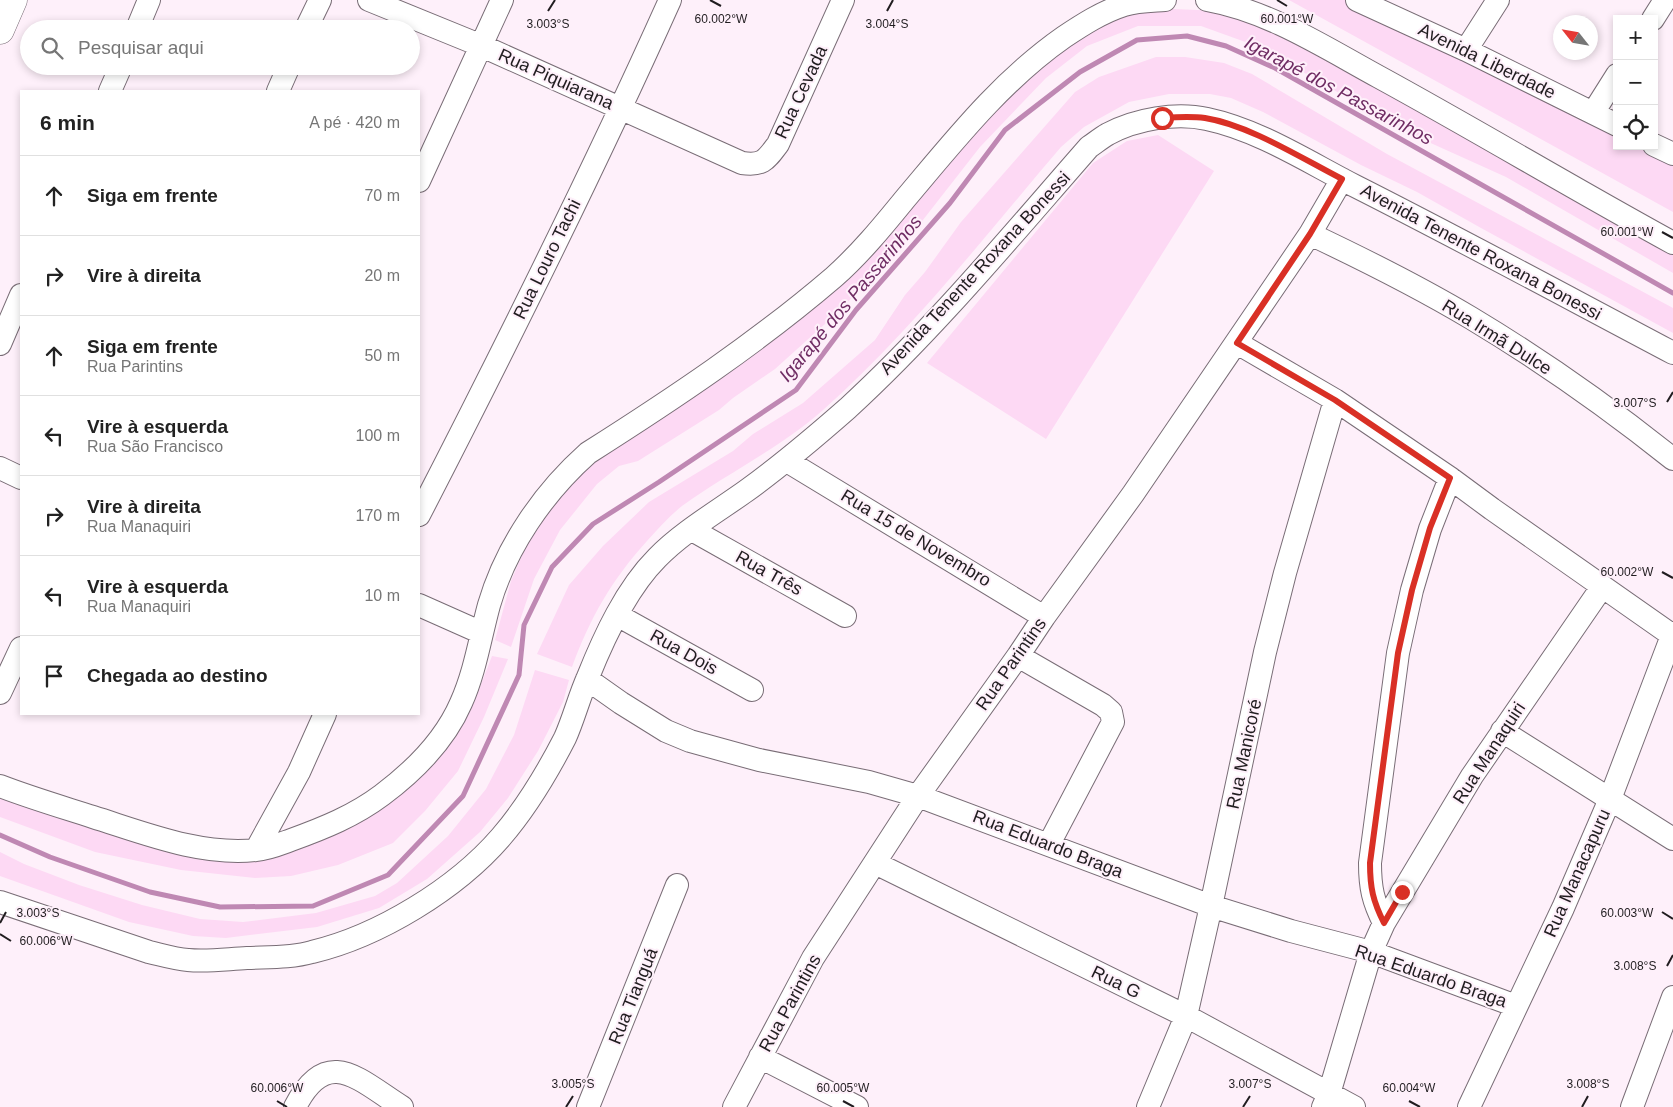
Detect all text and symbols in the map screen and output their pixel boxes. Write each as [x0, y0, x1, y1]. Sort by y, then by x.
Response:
text: 60.002°W [695, 12, 748, 26]
text: 60.001°W [1261, 12, 1314, 26]
north arrow [1553, 15, 1598, 60]
map controls [1613, 15, 1658, 150]
button: + [1613, 15, 1658, 60]
text: 3.003°S [527, 17, 569, 31]
text: 3.004°S [866, 17, 908, 31]
street label: Avenida Liberdade [1415, 19, 1559, 103]
search box [20, 20, 420, 75]
water label: Igarapé dos Passarinhos [1241, 32, 1437, 149]
icon: search [38, 34, 66, 62]
text: Pesquisar aqui [78, 37, 204, 58]
street label: Rua Cevada [771, 42, 832, 142]
street label: Rua Piquiarana [495, 45, 618, 114]
button: − [1613, 60, 1658, 105]
button: locate [1613, 105, 1658, 150]
route start [1151, 107, 1174, 130]
text: 6 min [40, 111, 95, 134]
text: A pé · 420 m [309, 114, 400, 131]
street label: Avenida Tenente Roxana Bonessi [876, 168, 1074, 378]
street label: Avenida Tenente Roxana Bonessi [1357, 180, 1605, 324]
icon: ahead [40, 182, 68, 210]
text: Siga em frente [87, 185, 218, 206]
text: 70 m [364, 187, 400, 204]
street label: Rua Louro Tachi [509, 196, 585, 322]
water label: Igarapé dos Passarinhos [775, 211, 926, 386]
text: 60.001°W [1601, 225, 1654, 239]
icon: right [40, 262, 68, 290]
text: Vire à direita [87, 265, 201, 286]
text: 20 m [364, 267, 400, 284]
street label: Rua Irmã Dulce [1439, 295, 1555, 379]
text: Siga em frente [87, 336, 218, 357]
icon: ahead [40, 342, 68, 370]
text: 50 m [364, 347, 400, 364]
text: Rua Parintins [87, 358, 183, 375]
text: 3.007°S [1614, 396, 1656, 410]
text: Vire à esquerda [87, 416, 228, 437]
icon: left [40, 422, 68, 450]
text: 100 m [356, 427, 400, 444]
text: Rua São Francisco [87, 438, 223, 455]
street label: Rua 15 de Novembro [838, 485, 994, 591]
text: Vire à direita [87, 496, 201, 517]
icon: right [40, 502, 68, 530]
text: 170 m [356, 507, 400, 524]
text: Rua Manaquiri [87, 518, 191, 535]
street label: Rua Três [732, 547, 806, 599]
text: 60.002°W [1601, 565, 1654, 579]
text: Vire à esquerda [87, 576, 228, 597]
icon: left [40, 582, 68, 610]
text: 10 m [364, 587, 400, 604]
text: Rua Manaquiri [87, 598, 191, 615]
street label: Rua Parintins [972, 614, 1050, 714]
street label: Rua Dois [647, 625, 721, 679]
icon: arrive [40, 662, 68, 690]
text: Chegada ao destino [87, 665, 268, 686]
street label: Rua Manicoré [1223, 697, 1265, 811]
street label: Rua Manaquiri [1449, 698, 1529, 808]
street label: Rua Eduardo Braga [970, 806, 1127, 882]
street label: Rua Manacapuru [1540, 806, 1614, 940]
route end [1391, 881, 1414, 904]
text: 3.003°S [17, 906, 59, 920]
text: 60.003°W [1601, 906, 1654, 920]
text: 60.006°W [20, 934, 73, 948]
street label: Rua Eduardo Braga [1353, 941, 1510, 1012]
street label: Rua Tianguá [605, 944, 662, 1047]
street label: Rua Parintins [755, 951, 825, 1055]
text: 3.008°S [1614, 959, 1656, 973]
street label: Rua G [1088, 962, 1144, 1002]
text: 3.005°S [552, 1077, 594, 1091]
text: 3.007°S [1229, 1077, 1271, 1091]
text: 3.008°S [1567, 1077, 1609, 1091]
text: 60.006°W [251, 1081, 304, 1095]
text: 60.005°W [817, 1081, 870, 1095]
text: 60.004°W [1383, 1081, 1436, 1095]

